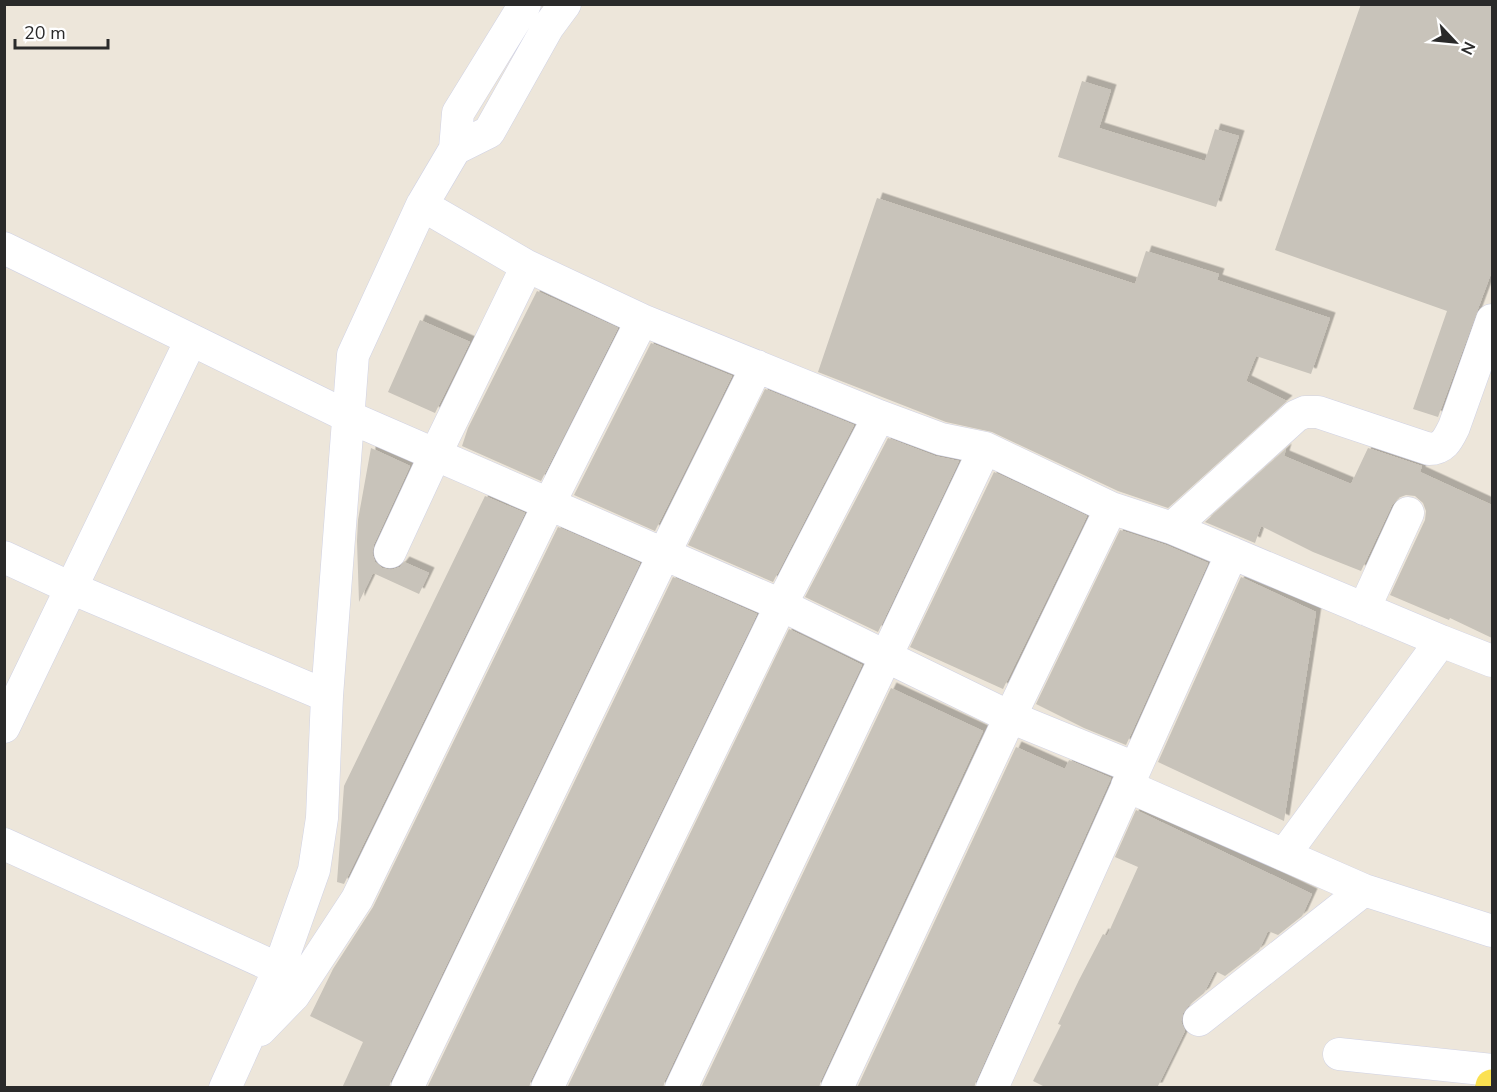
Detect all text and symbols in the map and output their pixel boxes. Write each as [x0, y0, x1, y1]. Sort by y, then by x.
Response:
scale bar [15, 12, 108, 50]
north arrow [1425, 12, 1485, 72]
text: 20 m [24, 21, 66, 45]
text: N [1455, 38, 1480, 58]

